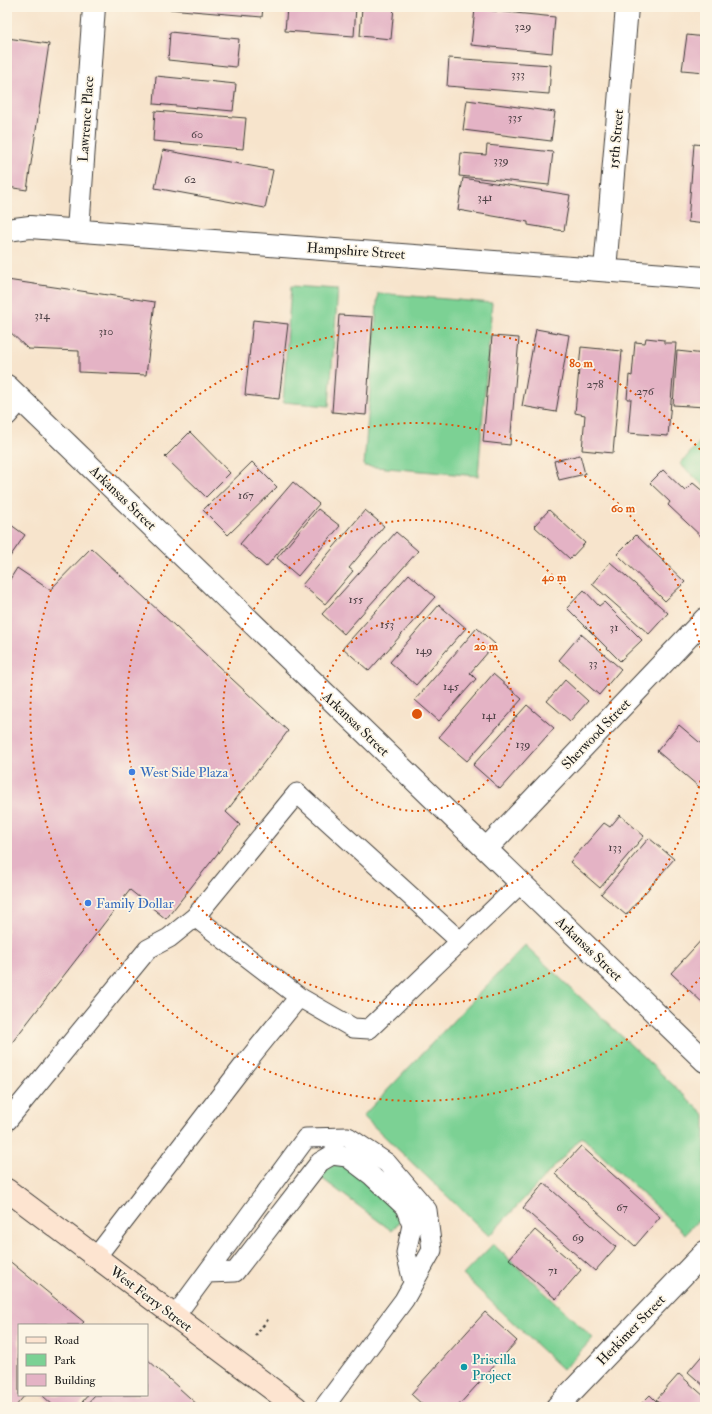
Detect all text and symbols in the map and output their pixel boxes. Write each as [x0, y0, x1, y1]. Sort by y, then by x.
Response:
house number: 329 [515, 19, 531, 34]
house number: 333 [511, 67, 525, 82]
street label: Lawrence Place [75, 75, 97, 163]
street label: 15th Street [605, 108, 627, 169]
house number: 335 [508, 110, 523, 125]
house number: 60 [191, 127, 203, 142]
house number: 339 [493, 153, 509, 168]
house number: 62 [184, 172, 196, 187]
house number: 341 [477, 190, 493, 205]
street label: Hampshire Street [306, 239, 406, 264]
house number: 314 [34, 308, 50, 323]
house number: 310 [99, 324, 113, 339]
text: 80 m [569, 356, 593, 371]
house number: 278 [586, 377, 604, 392]
house number: 276 [636, 384, 655, 399]
street label: Arkansas Street [86, 461, 160, 534]
house number: 167 [238, 488, 254, 503]
text: 60 m [611, 501, 636, 516]
text: 40 m [541, 570, 567, 585]
house number: 155 [349, 592, 364, 607]
house number: 153 [380, 617, 394, 632]
house number: 31 [610, 620, 618, 635]
text: 20 m [474, 639, 499, 654]
house number: 149 [416, 643, 432, 658]
house number: 33 [588, 656, 598, 671]
house number: 145 [443, 679, 460, 694]
street label: Arkansas Street [319, 687, 393, 760]
street label: Sherwood Street [558, 695, 634, 773]
centre of rings [410, 707, 424, 721]
house number: 141 [481, 708, 497, 723]
house number: 139 [515, 737, 531, 752]
place label: West Side Plaza [139, 764, 229, 781]
marker: West Side Plaza [127, 767, 137, 777]
house number: 133 [608, 840, 622, 855]
place label: Family Dollar [96, 895, 174, 913]
marker: Family Dollar [83, 898, 93, 908]
street label: Arkansas Street [552, 912, 626, 985]
house number: 67 [616, 1200, 628, 1215]
house number: 69 [572, 1230, 584, 1245]
street label: West Ferry Street [105, 1262, 196, 1337]
house number: 71 [548, 1263, 558, 1278]
street label: Herkimer Street [593, 1291, 669, 1369]
legend [18, 1324, 148, 1396]
text: Road [54, 1333, 79, 1348]
place label: Priscilla Project [472, 1351, 516, 1384]
text: Park [54, 1353, 76, 1368]
marker: Priscilla Project [459, 1362, 469, 1372]
text: Building [54, 1373, 97, 1388]

